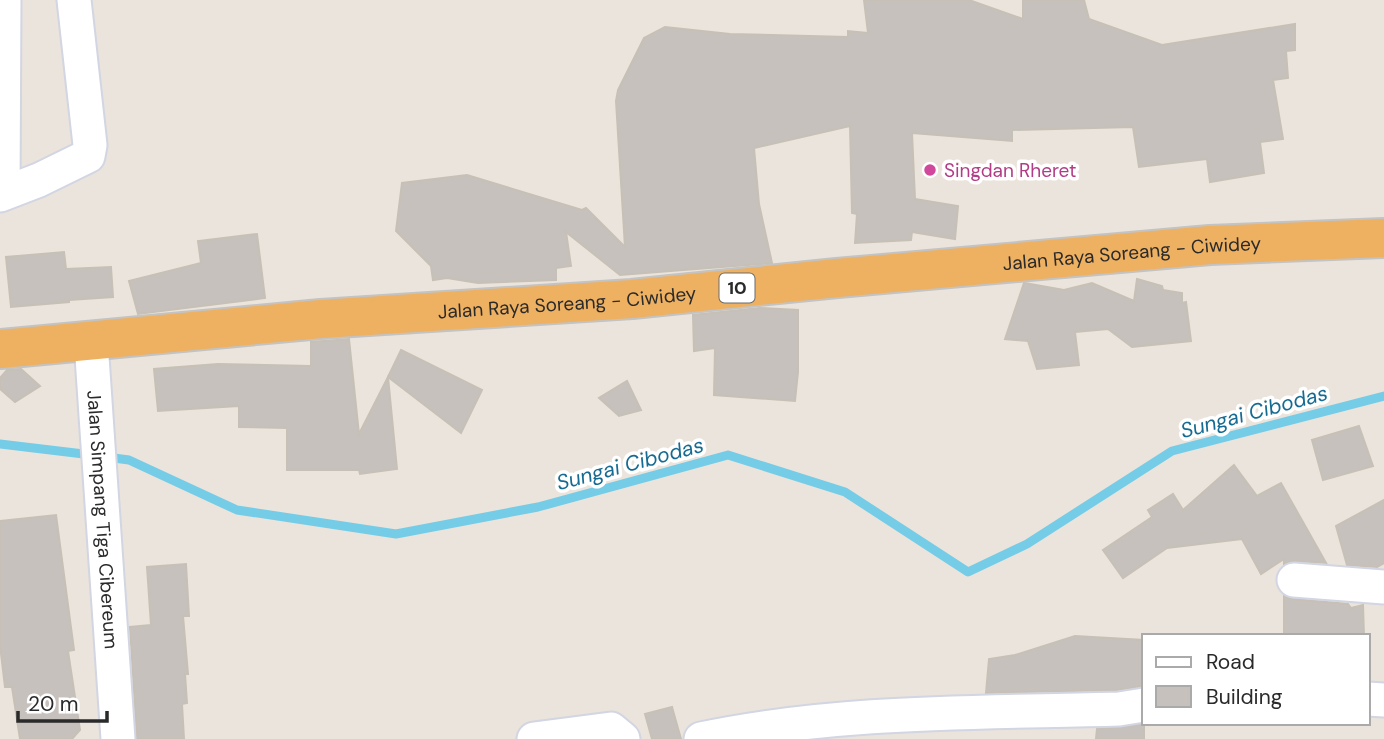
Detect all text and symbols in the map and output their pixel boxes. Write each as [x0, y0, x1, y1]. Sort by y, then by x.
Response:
place label: Singdan Rheret [944, 158, 1077, 183]
marker: Singdan Rheret [922, 162, 938, 178]
street label: Jalan Raya Soreang - Ciwidey [1002, 231, 1262, 276]
road number: 10 [720, 274, 754, 302]
street label: Jalan Raya Soreang - Ciwidey [437, 280, 698, 324]
water label: Sungai Cibodas [1177, 379, 1331, 445]
street label: Jalan Simpang Tiga Cibereum [81, 389, 124, 650]
water label: Sungai Cibodas [553, 431, 707, 497]
legend [1142, 634, 1370, 725]
text: Road [1206, 648, 1255, 676]
scale bar [18, 680, 107, 724]
text: Building [1206, 683, 1283, 711]
text: 20 m [28, 690, 79, 718]

